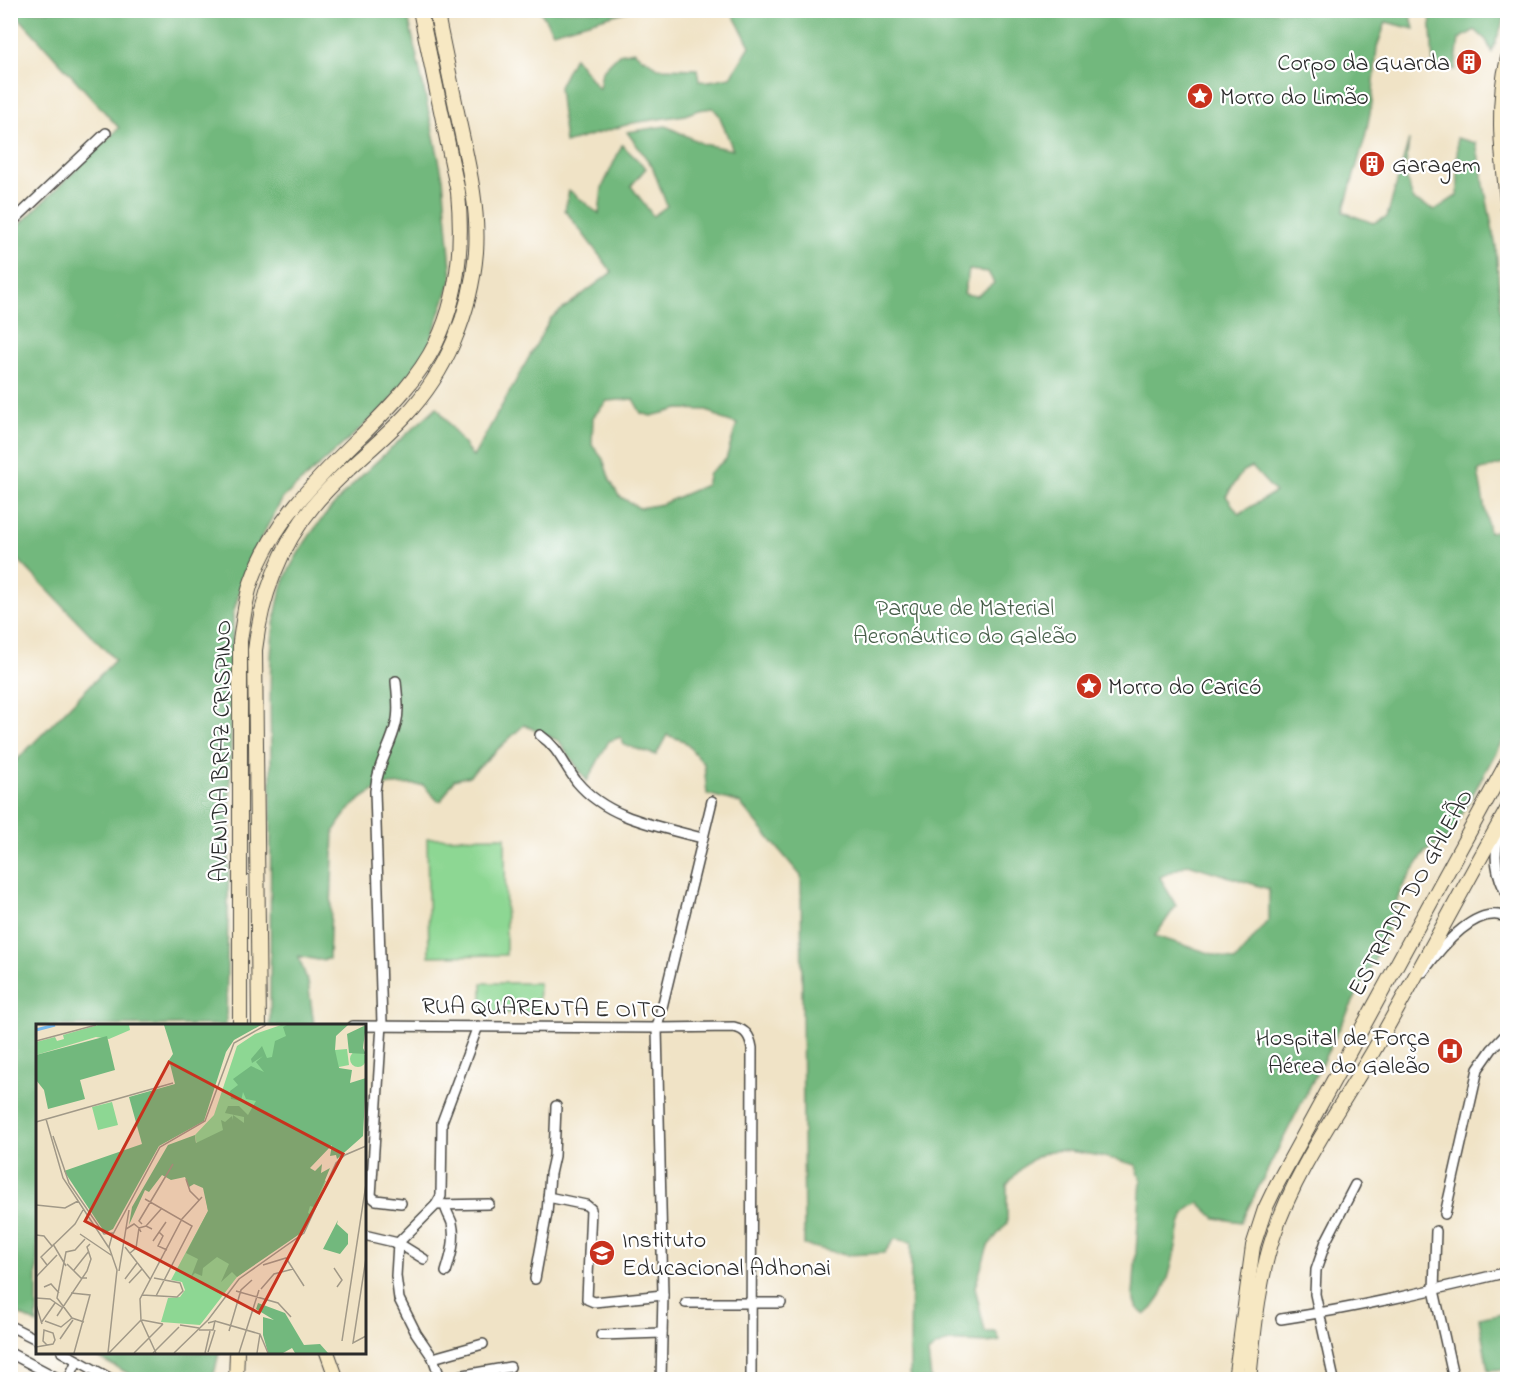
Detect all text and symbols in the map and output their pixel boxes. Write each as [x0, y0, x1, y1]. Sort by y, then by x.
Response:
place label: Corpo da Guarda [1277, 47, 1450, 82]
building icon: Corpo da Guarda [1454, 47, 1484, 77]
place icon: Morro do Limão [1185, 81, 1215, 111]
place label: Morro do Limão [1220, 81, 1369, 116]
building icon: Garagem [1357, 149, 1387, 179]
place label: Garagem [1392, 149, 1481, 184]
park label: Parque de Material Aeronáutico do Galeão [853, 592, 1077, 655]
street label: AVENIDA BRAZ CRISPINO [203, 620, 242, 882]
place icon: Morro do Caricó [1074, 671, 1104, 701]
place label: Morro do Caricó [1108, 671, 1261, 706]
street label: ESTRADA DO GALEÃO [1341, 783, 1484, 1003]
street label: RUA QUARENTA E OITO [421, 990, 667, 1029]
place label: Hospital de Força Aérea do Galeão [1256, 1022, 1430, 1085]
inset map [36, 1024, 366, 1354]
hospital icon: Hospital de Força Aérea do Galeão [1435, 1036, 1465, 1066]
place label: Instituto Educacional Adhonai [622, 1224, 831, 1287]
school or university icon: Instituto Educacional Adhonai [587, 1238, 617, 1268]

